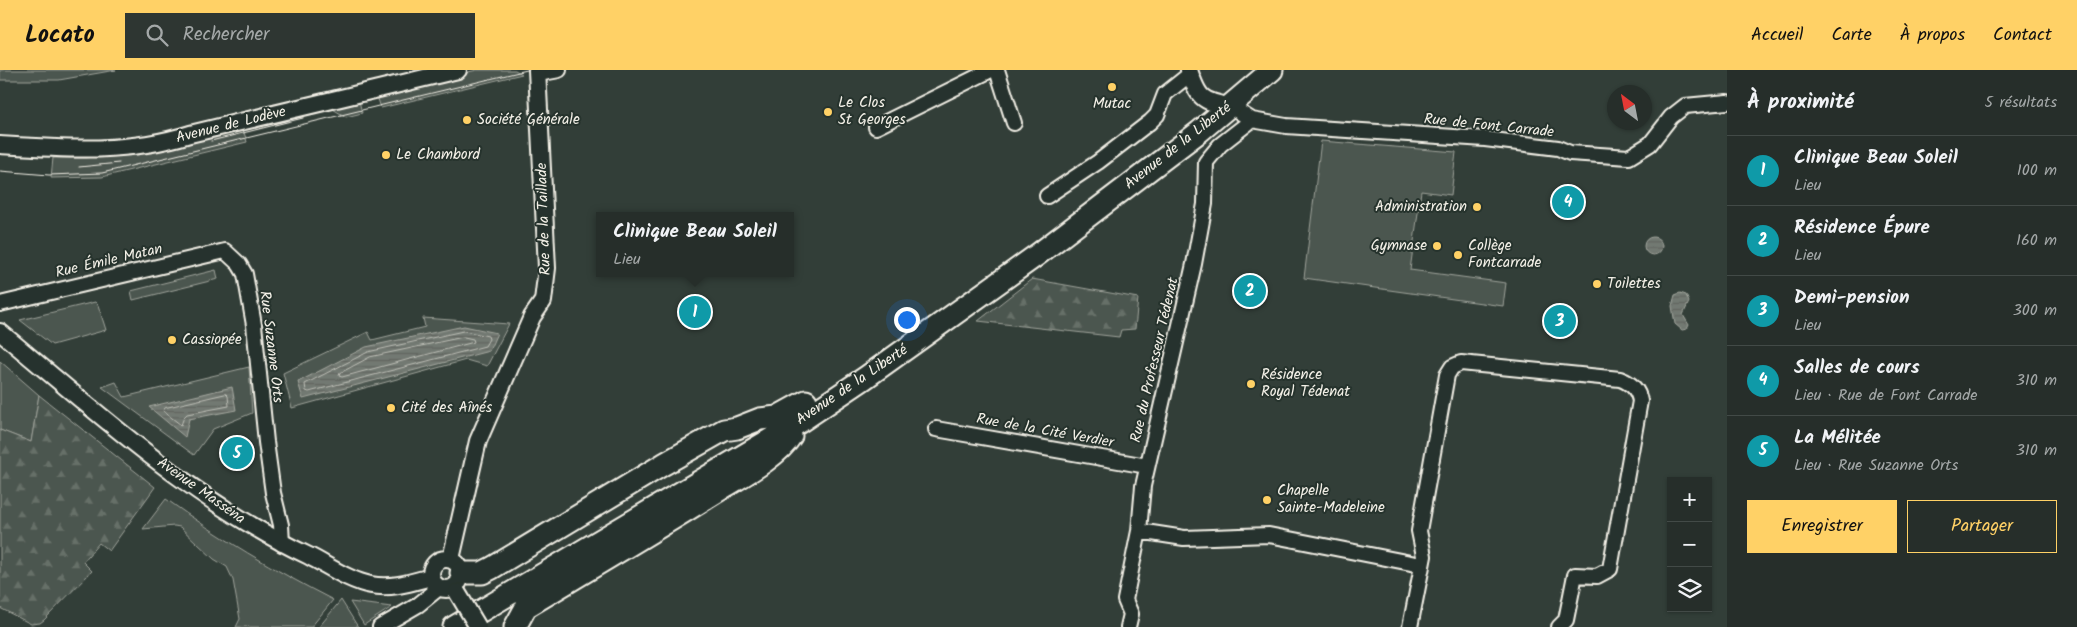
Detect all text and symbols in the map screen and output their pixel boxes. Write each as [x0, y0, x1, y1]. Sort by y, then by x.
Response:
search box [125, 13, 475, 58]
text: Locato [25, 16, 95, 55]
text: Rechercher [183, 20, 269, 50]
icon: search [143, 21, 171, 49]
text: Accueil [1751, 21, 1804, 50]
text: Carte [1832, 21, 1872, 50]
text: À propos [1900, 21, 1965, 50]
text: Contact [1993, 21, 2052, 50]
marker: Mutac [1106, 81, 1118, 93]
north arrow [1607, 85, 1652, 130]
text: À proximité [1747, 86, 1854, 119]
text: 5 résultats [1985, 90, 2057, 115]
place label: Le Clos St Georges [838, 91, 906, 132]
place label: Mutac [1093, 92, 1132, 116]
street label: Avenue de la Liberté [1119, 95, 1238, 196]
street label: Avenue de Lodève [173, 100, 289, 150]
marker: Le Clos St Georges [822, 106, 834, 118]
street label: Rue de Font Carrade [1423, 107, 1555, 145]
place label: Société Générale [477, 108, 580, 132]
marker: Société Générale [461, 114, 473, 126]
place label: Le Chambord [396, 143, 481, 167]
text: Clinique Beau Soleil [1794, 143, 1958, 173]
marker: Le Chambord [380, 149, 392, 161]
text: 1 [1761, 158, 1765, 183]
text: 100 m [2017, 158, 2057, 183]
street label: Rue de la Taillade [530, 162, 558, 276]
text: Lieu [1794, 173, 1821, 198]
pin: 4 [1552, 183, 1584, 221]
place label: Administration [1375, 195, 1467, 219]
marker: Administration [1471, 201, 1483, 213]
popup [596, 212, 794, 277]
text: Résidence Épure [1794, 213, 1930, 243]
text: Clinique Beau Soleil [613, 217, 777, 247]
text: 2 [1758, 228, 1768, 253]
text: 160 m [2016, 228, 2057, 253]
place label: Gymnase [1371, 234, 1427, 258]
place label: Collège Fontcarrade [1468, 234, 1542, 275]
street label: Rue Émile Matan [53, 237, 165, 285]
marker: Gymnase [1431, 240, 1443, 252]
text: Lieu [1794, 243, 1821, 268]
text: Lieu [613, 247, 641, 272]
marker: Collège Fontcarrade [1452, 249, 1464, 261]
pin: 2 [1234, 272, 1266, 310]
place label: Toilettes [1607, 272, 1661, 296]
street label: Rue du Professeur Tédenat [1124, 275, 1186, 445]
marker: Toilettes [1591, 278, 1603, 290]
text: Demi-pension [1794, 283, 1910, 313]
street label: Rue Suzanne Orts [252, 290, 290, 405]
pin: 1 [679, 293, 711, 331]
text: 3 [1759, 298, 1767, 323]
text: 300 m [2013, 298, 2057, 323]
pin: 3 [1544, 302, 1576, 340]
your location [894, 307, 920, 333]
text: Lieu [1794, 313, 1821, 338]
place label: Cassiopée [182, 328, 242, 352]
marker: Cassiopée [166, 334, 178, 346]
street label: Avenue de la Liberté [791, 338, 914, 432]
text: Salles de cours [1794, 353, 1920, 383]
place label: Résidence Royal Tédenat [1261, 363, 1350, 404]
text: 4 [1759, 368, 1767, 393]
text: 310 m [2016, 368, 2057, 393]
marker: Résidence Royal Tédenat [1245, 378, 1257, 390]
text: Lieu · Rue de Font Carrade [1794, 383, 1977, 408]
place label: Cité des Aînés [401, 396, 493, 420]
marker: Cité des Aînés [385, 402, 397, 414]
street label: Rue de la Cité Verdier [974, 407, 1117, 455]
text: La Mélitée [1794, 423, 1881, 453]
pin: 5 [221, 434, 253, 472]
text: 5 [1759, 438, 1767, 463]
text: 310 m [2016, 438, 2057, 463]
street label: Avenue Masséna [152, 452, 250, 530]
text: Lieu · Rue Suzanne Orts [1794, 453, 1958, 478]
map controls [1667, 477, 1712, 612]
button: + [1667, 477, 1712, 522]
place label: Chapelle Sainte-Madeleine [1277, 479, 1385, 520]
marker: Chapelle Sainte-Madeleine [1261, 494, 1273, 506]
button: Enregistrer [1747, 500, 1897, 553]
button: Partager [1907, 500, 2057, 553]
button: − [1667, 522, 1712, 567]
button: layers [1667, 567, 1712, 612]

